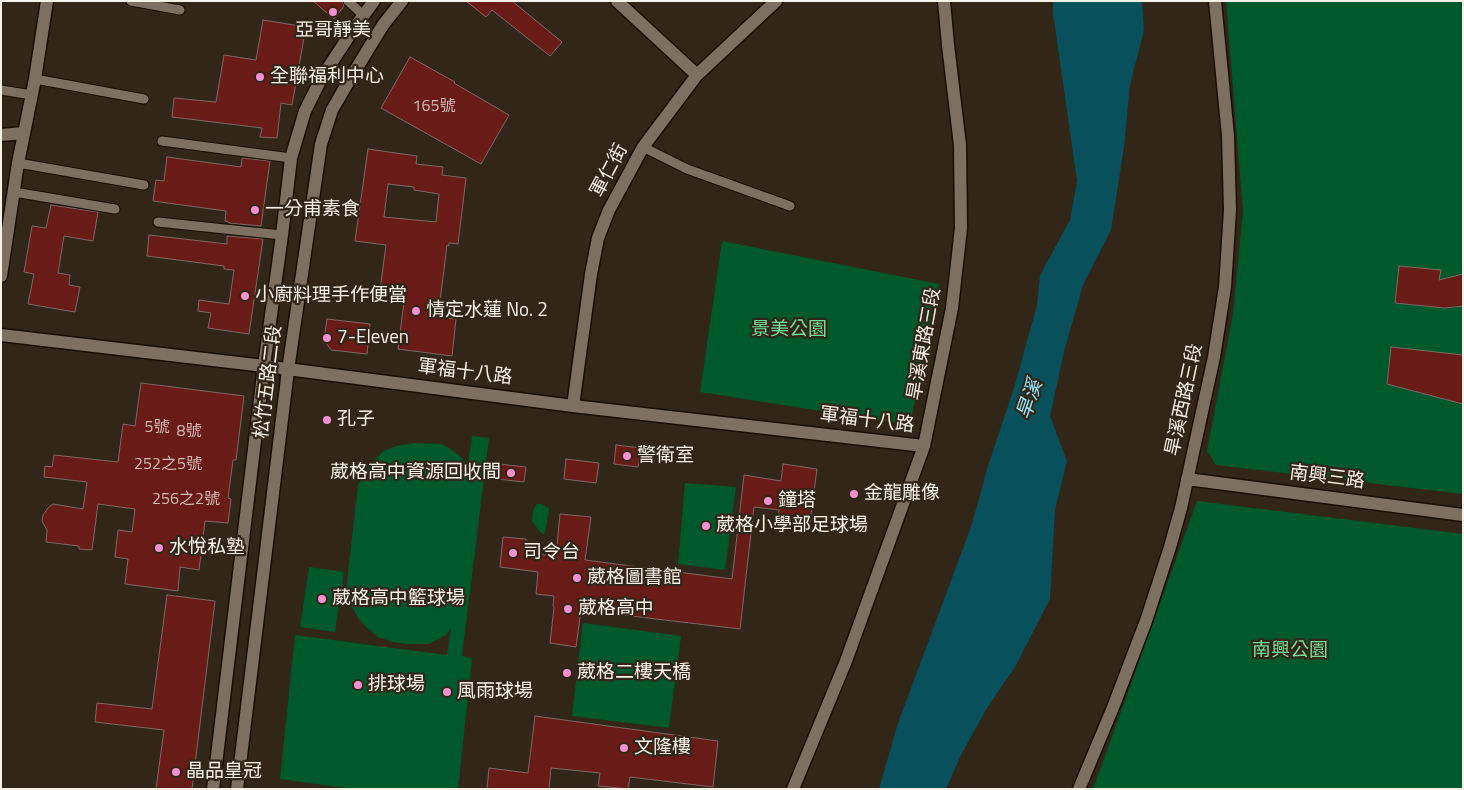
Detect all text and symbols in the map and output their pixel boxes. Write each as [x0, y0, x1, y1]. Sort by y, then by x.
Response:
marker: 亞哥靜美 [327, 6, 339, 18]
place label: 亞哥靜美 [295, 20, 371, 42]
place label: 全聯福利中心 [270, 66, 384, 88]
marker: 全聯福利中心 [254, 71, 266, 83]
house number: 165號 [413, 97, 455, 117]
street label: 軍仁街 [587, 140, 633, 202]
place label: 一分甫素食 [265, 199, 360, 221]
marker: 一分甫素食 [249, 204, 261, 216]
place label: 小廚料理手作便當 [255, 285, 407, 307]
street label: 旱溪東路三段 [904, 286, 946, 402]
marker: 小廚料理手作便當 [239, 290, 251, 302]
place label: 情定水蓮 No. 2 [426, 300, 548, 322]
marker: 情定水蓮 No. 2 [410, 305, 422, 317]
park label: 景美公園 [751, 319, 827, 341]
street label: 松竹五路二段 [251, 324, 287, 440]
place label: 7-Eleven [337, 327, 409, 349]
marker: 7-Eleven [321, 332, 333, 344]
street label: 旱溪西路三段 [1162, 342, 1208, 458]
street label: 軍福十八路 [416, 356, 514, 390]
water label: 旱溪 [1013, 377, 1049, 423]
street label: 軍福十八路 [818, 404, 916, 438]
place label: 孔子 [337, 409, 375, 431]
marker: 孔子 [321, 414, 333, 426]
house number: 5號 [145, 418, 169, 438]
house number: 8號 [177, 422, 201, 442]
place label: 警衛室 [637, 445, 694, 467]
marker: 警衛室 [621, 450, 633, 462]
house number: 252之5號 [134, 455, 202, 475]
place label: 葳格高中資源回收間 [330, 462, 501, 484]
street label: 南興三路 [1288, 462, 1366, 494]
marker: 葳格高中資源回收間 [505, 467, 517, 479]
place label: 金龍雕像 [864, 483, 940, 505]
marker: 金龍雕像 [848, 488, 860, 500]
house number: 256之2號 [152, 490, 220, 510]
place label: 鐘塔 [778, 490, 816, 512]
marker: 鐘塔 [762, 495, 774, 507]
place label: 葳格小學部足球場 [716, 515, 868, 537]
marker: 葳格小學部足球場 [700, 520, 712, 532]
place label: 水悅私塾 [169, 537, 245, 559]
marker: 水悅私塾 [153, 542, 165, 554]
place label: 司令台 [523, 542, 580, 564]
marker: 司令台 [507, 547, 519, 559]
place label: 葳格圖書館 [587, 567, 682, 589]
marker: 葳格圖書館 [571, 572, 583, 584]
place label: 葳格高中籃球場 [332, 588, 465, 610]
marker: 葳格高中籃球場 [316, 593, 328, 605]
place label: 葳格高中 [578, 598, 654, 620]
marker: 葳格高中 [562, 603, 574, 615]
park label: 南興公園 [1252, 640, 1328, 662]
place label: 葳格二樓天橋 [577, 662, 691, 684]
marker: 葳格二樓天橋 [561, 667, 573, 679]
place label: 排球場 [368, 674, 425, 696]
marker: 排球場 [352, 679, 364, 691]
place label: 風雨球場 [457, 681, 533, 703]
marker: 風雨球場 [441, 686, 453, 698]
place label: 文隆樓 [634, 737, 691, 759]
marker: 文隆樓 [618, 742, 630, 754]
place label: 晶品皇冠 [186, 761, 262, 783]
marker: 晶品皇冠 [170, 766, 182, 778]

